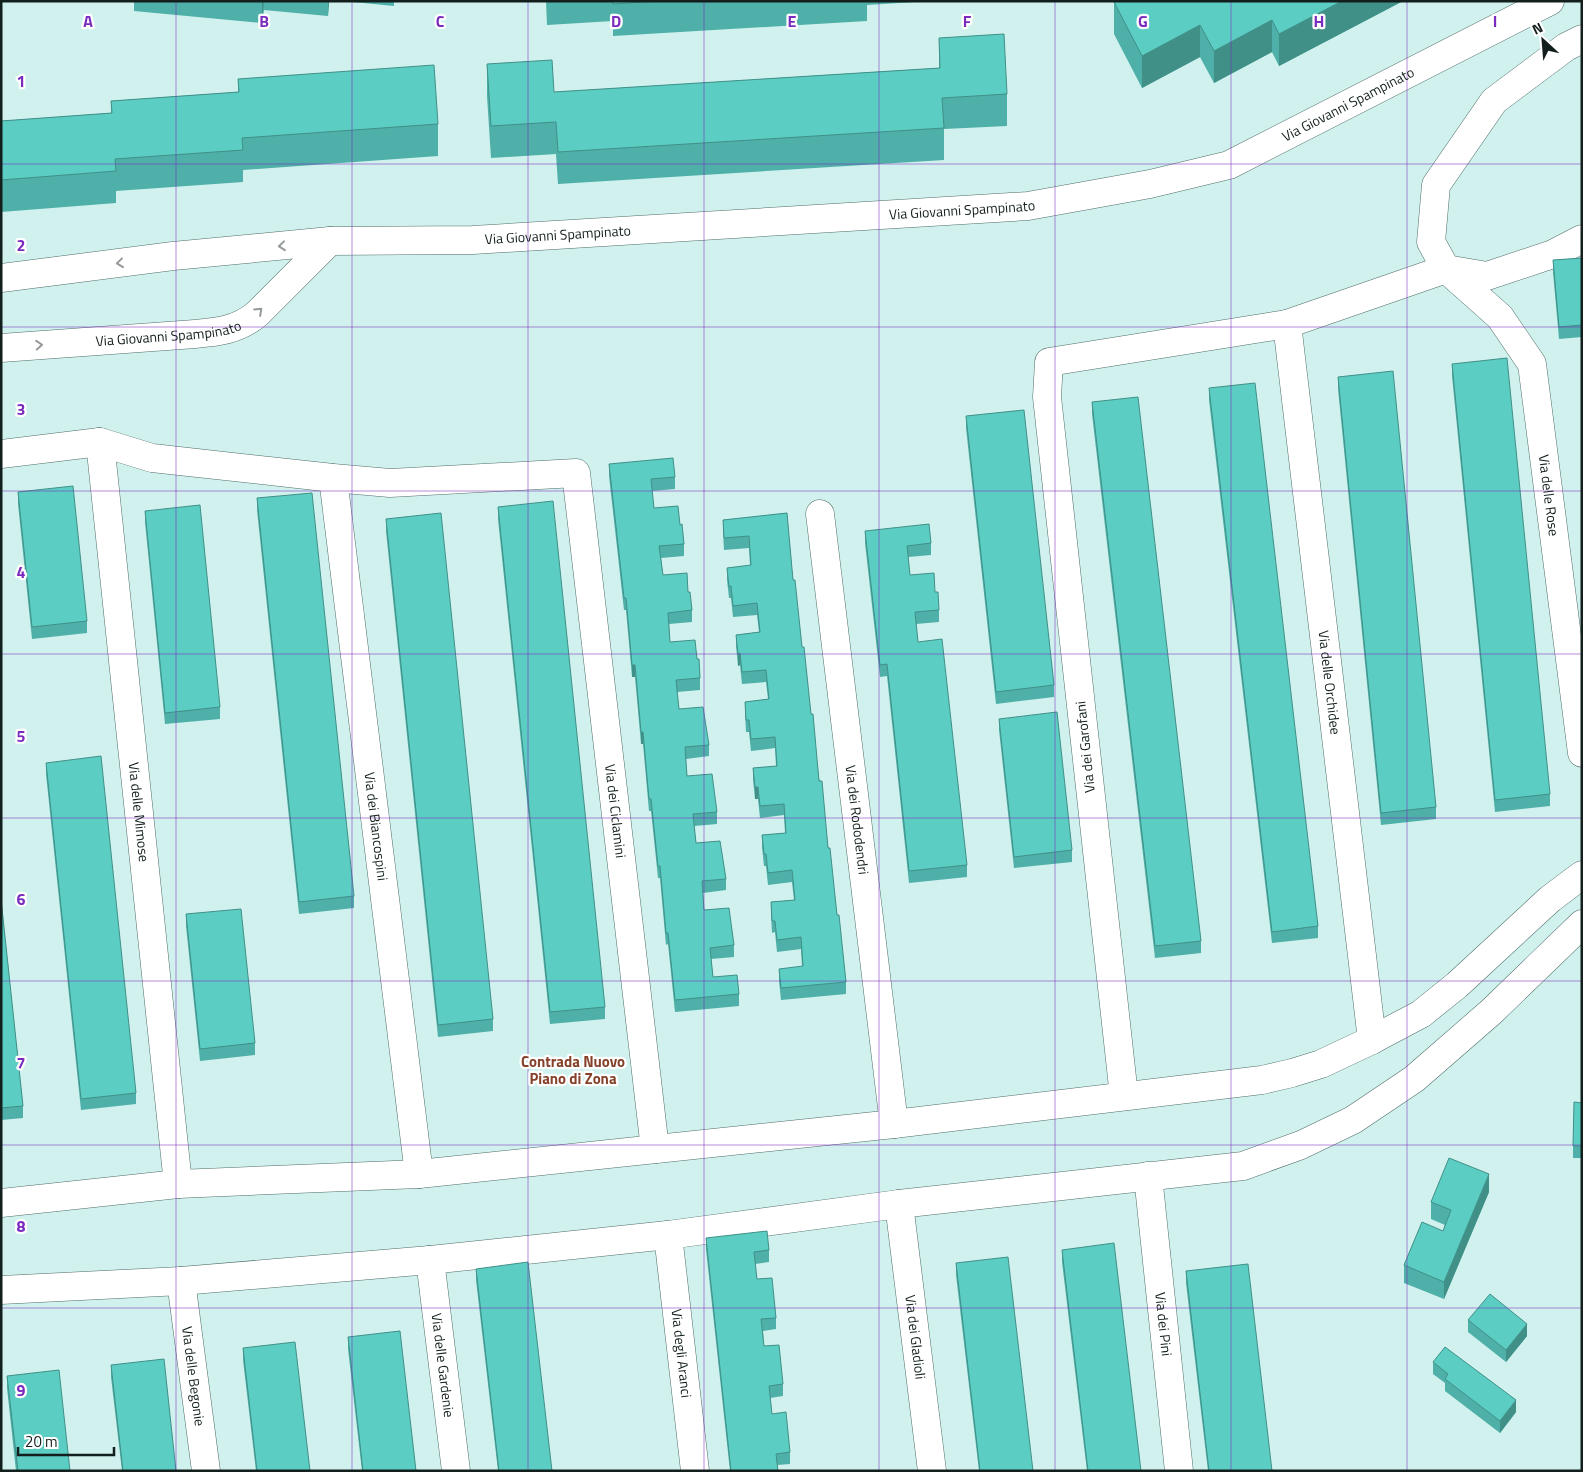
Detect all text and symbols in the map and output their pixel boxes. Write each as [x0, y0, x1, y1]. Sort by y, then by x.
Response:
text: A [83, 9, 93, 33]
text: B [259, 9, 269, 33]
text: C [436, 9, 445, 33]
text: D [611, 9, 621, 33]
text: E [788, 9, 797, 33]
text: F [963, 9, 972, 33]
text: G [1138, 9, 1148, 33]
text: H [1314, 9, 1324, 33]
text: I [1493, 9, 1497, 33]
north arrow [1518, 15, 1568, 65]
text: N [1528, 16, 1546, 39]
street label: Via Giovanni Spampinato [1278, 61, 1418, 146]
text: 1 [17, 69, 25, 93]
street label: Via Giovanni Spampinato [888, 194, 1037, 224]
street label: Via Giovanni Spampinato [484, 219, 631, 249]
text: 2 [17, 233, 25, 257]
one-way arrow [277, 240, 285, 251]
one-way arrow [116, 257, 124, 268]
one-way arrow [253, 308, 262, 317]
street label: Via Giovanni Spampinato [95, 315, 244, 351]
one-way arrow [35, 340, 43, 351]
text: 3 [17, 397, 25, 421]
street label: Via delle Rose [1534, 453, 1565, 537]
text: 4 [17, 560, 26, 584]
street label: Via delle Orchidee [1313, 629, 1347, 736]
street label: Via dei Garofani [1069, 700, 1100, 794]
text: 5 [17, 724, 26, 748]
street label: Via delle Mimose [124, 761, 155, 863]
street label: Via dei Ciclamini [600, 763, 632, 859]
street label: Via dei Rododendri [841, 764, 875, 876]
street label: Via dei Biancospini [359, 771, 394, 882]
text: 6 [17, 887, 26, 911]
district label: Contrada Nuovo Piano di Zona [521, 1050, 625, 1090]
text: 7 [17, 1051, 25, 1075]
text: 8 [17, 1214, 26, 1238]
street label: Via dei Pini [1150, 1291, 1178, 1357]
street label: Via dei Gladioli [900, 1293, 932, 1380]
street label: Via degli Aranci [667, 1308, 698, 1399]
street label: Via delle Gardenie [427, 1312, 460, 1419]
street label: Via delle Begonie [177, 1325, 211, 1427]
text: 9 [17, 1378, 26, 1402]
scale bar [18, 1424, 114, 1456]
text: 20 m [25, 1430, 58, 1453]

